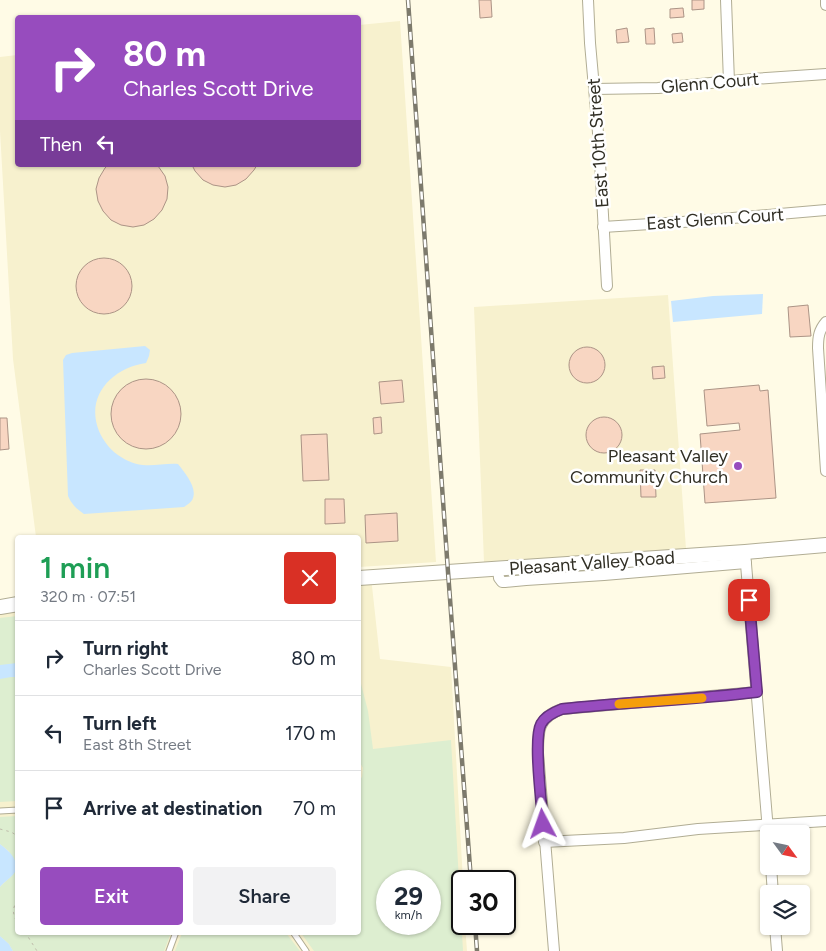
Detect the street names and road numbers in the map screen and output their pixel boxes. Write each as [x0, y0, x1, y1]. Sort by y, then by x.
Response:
street label: Glenn Court [660, 68, 760, 98]
street label: East 10th Street [582, 77, 614, 209]
street label: East Glenn Court [645, 203, 785, 235]
street label: Pleasant Valley Road [508, 546, 676, 580]

